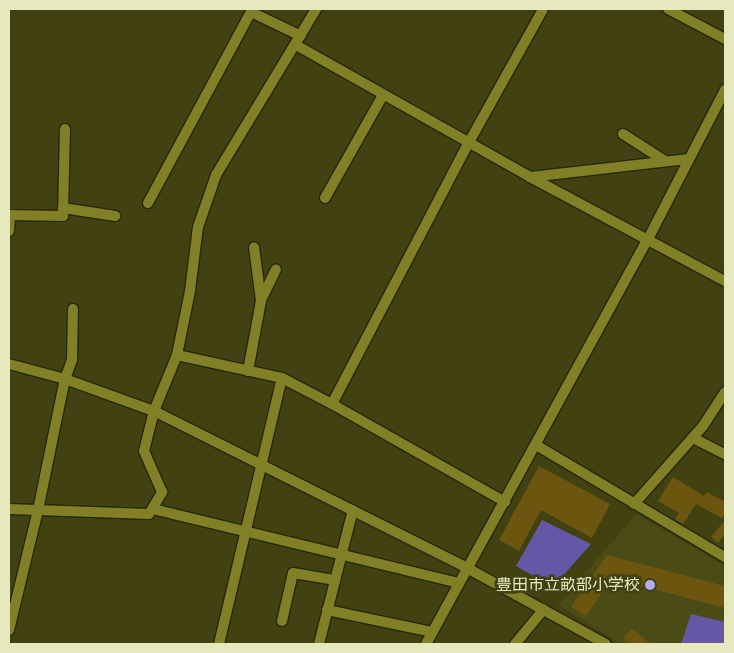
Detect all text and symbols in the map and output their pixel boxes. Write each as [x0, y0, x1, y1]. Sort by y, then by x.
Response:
place label: 豊田市立畝部小学校 [496, 575, 640, 595]
marker: 豊田市立畝部小学校 [644, 579, 656, 591]

